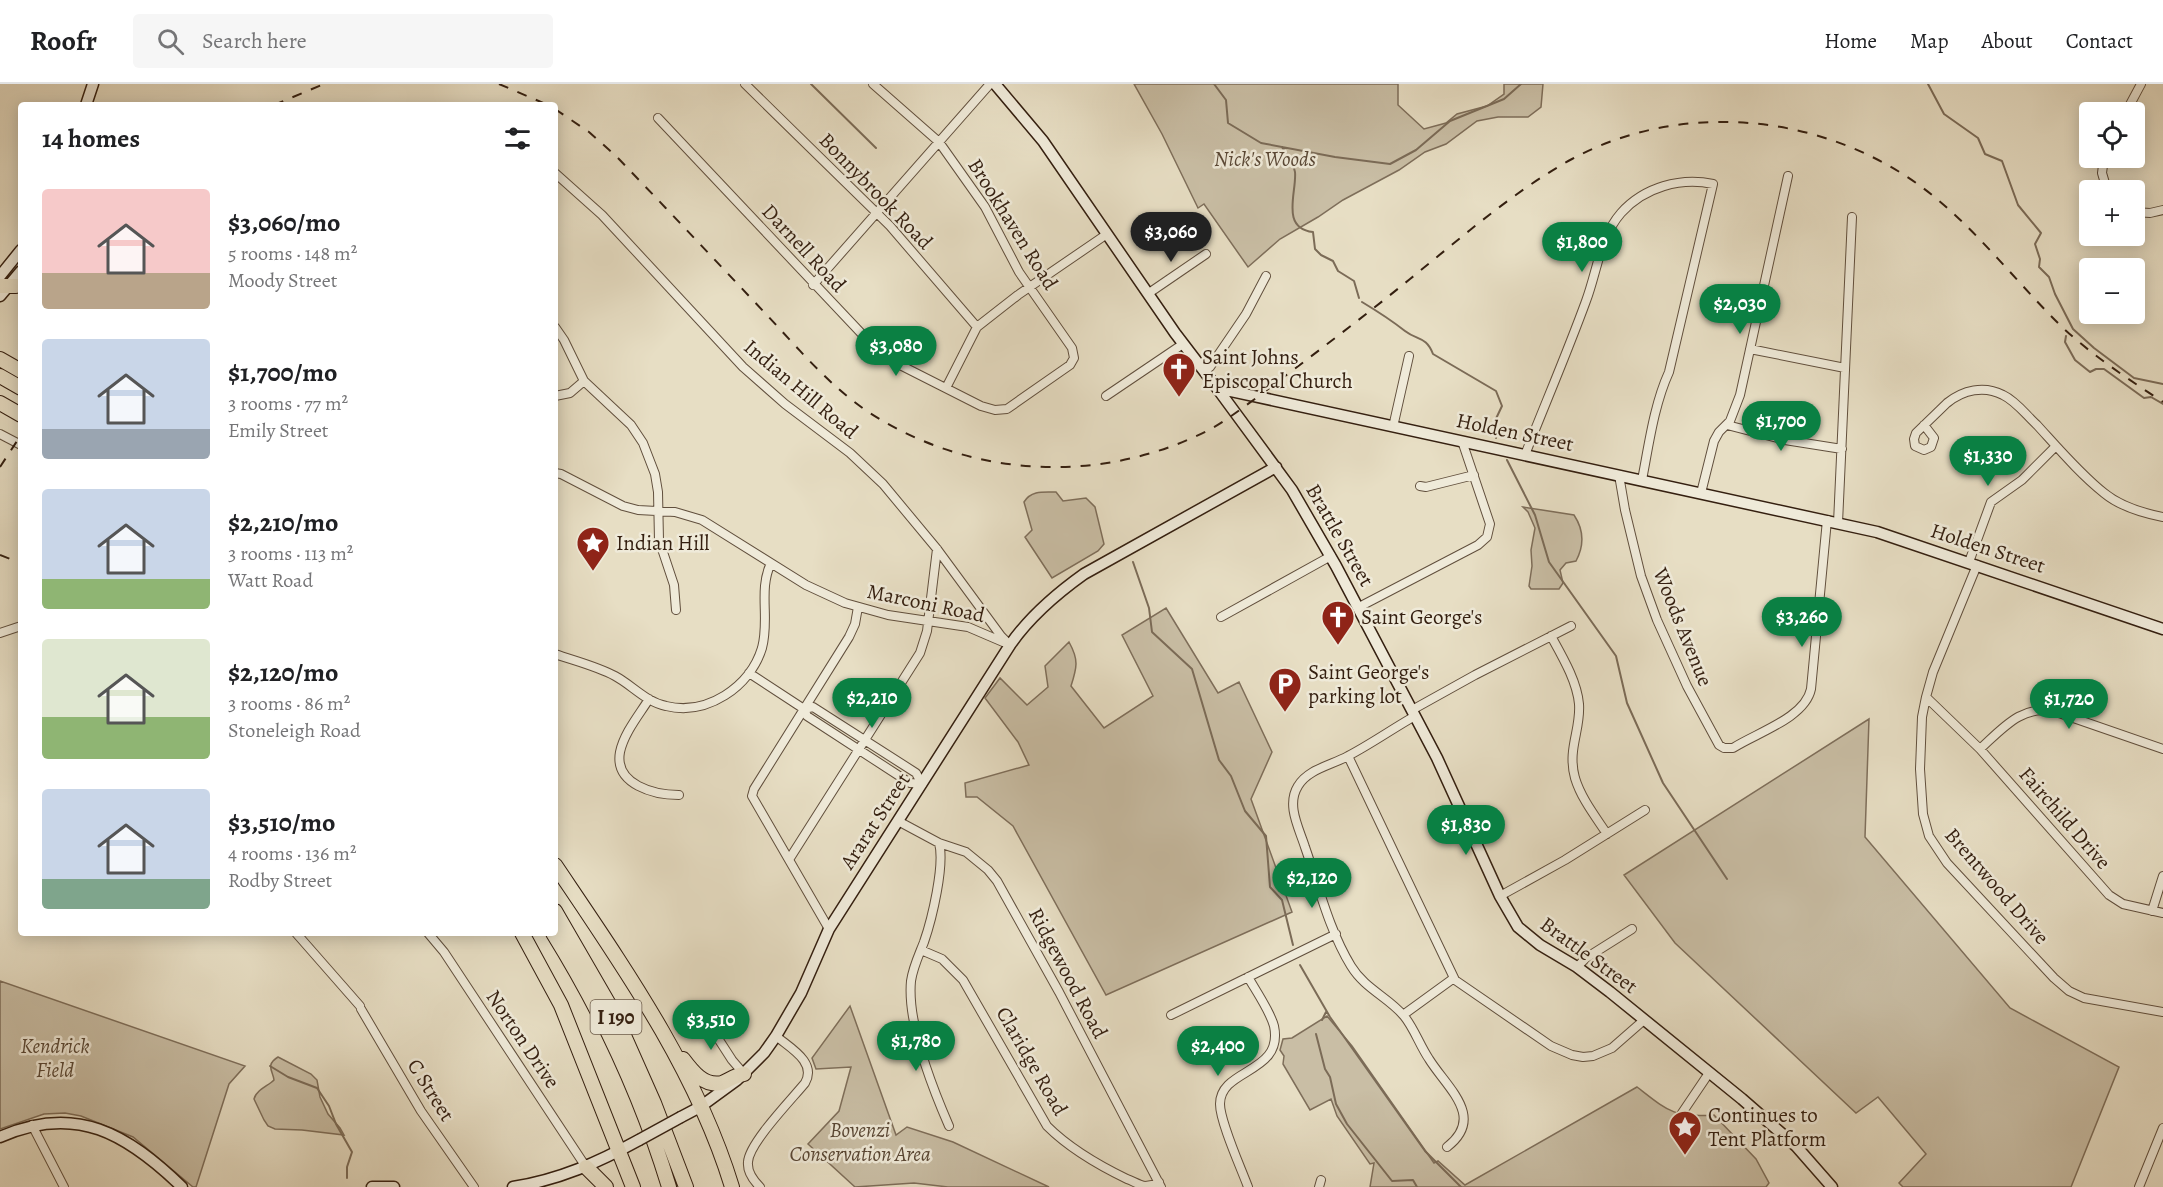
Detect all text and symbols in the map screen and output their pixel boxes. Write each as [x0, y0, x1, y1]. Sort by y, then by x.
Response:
search box [133, 14, 553, 68]
text: Roofr [30, 22, 97, 60]
icon: search [154, 25, 187, 58]
text: Search here [202, 26, 307, 56]
text: Home [1824, 27, 1877, 55]
text: Map [1910, 27, 1948, 55]
text: About [1981, 27, 2033, 55]
text: Contact [2066, 27, 2133, 55]
map controls [2079, 102, 2145, 324]
button: locate [2079, 102, 2145, 168]
text: 14 homes [42, 121, 140, 156]
icon: filters [501, 122, 534, 155]
street label: Bonnybrook Road [813, 126, 940, 256]
park label: Nick's Woods [1214, 145, 1316, 173]
street label: Brookhaven Road [961, 153, 1065, 296]
button: + [2079, 180, 2145, 246]
street label: Darnell Road [756, 198, 853, 299]
text: $3,060/mo [228, 205, 340, 240]
pin: $3,060 [1122, 212, 1220, 263]
icon: home [90, 213, 162, 285]
text: $3,060 [1145, 218, 1197, 245]
pin: $1,800 [1533, 222, 1631, 273]
text: $1,800 [1556, 228, 1608, 255]
text: 5 rooms · 148 m² [228, 240, 357, 267]
button: − [2079, 258, 2145, 324]
text: Moody Street [228, 267, 337, 294]
pin: $2,030 [1691, 284, 1789, 335]
text: $2,030 [1713, 290, 1767, 317]
pin: $3,080 [847, 326, 945, 377]
text: $3,080 [869, 332, 923, 359]
street label: Indian Hill Road [738, 333, 865, 446]
place label: Saint Johns Episcopal Church [1202, 343, 1353, 395]
church icon: Saint Johns Episcopal Church [1161, 351, 1197, 398]
text: $1,700/mo [228, 355, 337, 390]
icon: home [90, 363, 162, 435]
text: 3 rooms · 77 m² [228, 390, 348, 417]
pin: $1,700 [1732, 401, 1830, 452]
street label: Holden Street [1454, 406, 1576, 458]
text: $1,700 [1756, 407, 1806, 434]
text: Emily Street [228, 417, 328, 444]
pin: $1,330 [1939, 436, 2037, 487]
text: $1,330 [1963, 442, 2013, 469]
street label: Brattle Street [1299, 479, 1381, 591]
text: $2,210/mo [228, 505, 338, 540]
icon: home [90, 513, 162, 585]
street label: Holden Street [1927, 516, 2049, 580]
place icon: Indian Hill [575, 525, 611, 572]
place label: Indian Hill [616, 529, 709, 557]
text: 3 rooms · 113 m² [228, 540, 353, 567]
street label: Woods Avenue [1646, 563, 1719, 690]
text: Watt Road [228, 567, 313, 594]
street label: Marconi Road [865, 577, 988, 629]
pin: $3,260 [1753, 597, 1851, 648]
church icon: Saint George's [1320, 599, 1356, 646]
place label: Saint George's [1361, 603, 1483, 631]
text: $3,260 [1776, 603, 1828, 630]
text: $2,120/mo [228, 655, 338, 690]
place label: Saint George's parking lot [1308, 658, 1430, 710]
icon: home [90, 663, 162, 735]
parking icon: Saint George's parking lot [1267, 666, 1303, 713]
pin: $2,210 [823, 678, 921, 729]
pin: $1,720 [2020, 679, 2118, 730]
text: $2,210 [846, 684, 898, 711]
text: $1,720 [2044, 685, 2094, 712]
text: 3 rooms · 86 m² [228, 690, 350, 717]
text: Stoneleigh Road [228, 717, 361, 744]
street label: Fairchild Drive [2013, 761, 2117, 875]
street label: Ararat Street [833, 767, 917, 876]
text: $3,510/mo [228, 805, 336, 840]
pin: $1,830 [1417, 805, 1515, 856]
text: $1,830 [1441, 811, 1491, 838]
icon: home [90, 813, 162, 885]
street label: Brentwood Drive [1939, 822, 2055, 950]
text: 4 rooms · 136 m² [228, 840, 357, 867]
pin: $2,120 [1263, 858, 1361, 909]
text: $2,120 [1286, 864, 1338, 891]
text: Rodby Street [228, 867, 332, 894]
street label: Ridgewood Road [1022, 903, 1115, 1044]
street label: Brattle Street [1535, 910, 1643, 1000]
street label: Norton Drive [480, 984, 566, 1094]
road number: I 190 [590, 1000, 642, 1034]
pin: $3,510 [662, 1000, 760, 1051]
street label: Claridge Road [990, 1002, 1075, 1121]
text: $3,510 [686, 1006, 736, 1033]
pin: $1,780 [867, 1021, 965, 1072]
pin: $2,400 [1169, 1026, 1267, 1077]
text: $1,780 [891, 1027, 941, 1054]
park label: Kendrick Field [20, 1032, 90, 1084]
text: $2,400 [1191, 1032, 1245, 1059]
street label: C Street [401, 1053, 461, 1127]
place label: Continues to Tent Platform [1708, 1101, 1826, 1153]
place icon: Continues to Tent Platform [1667, 1109, 1703, 1156]
park label: Bovenzi Conservation Area [789, 1116, 931, 1168]

